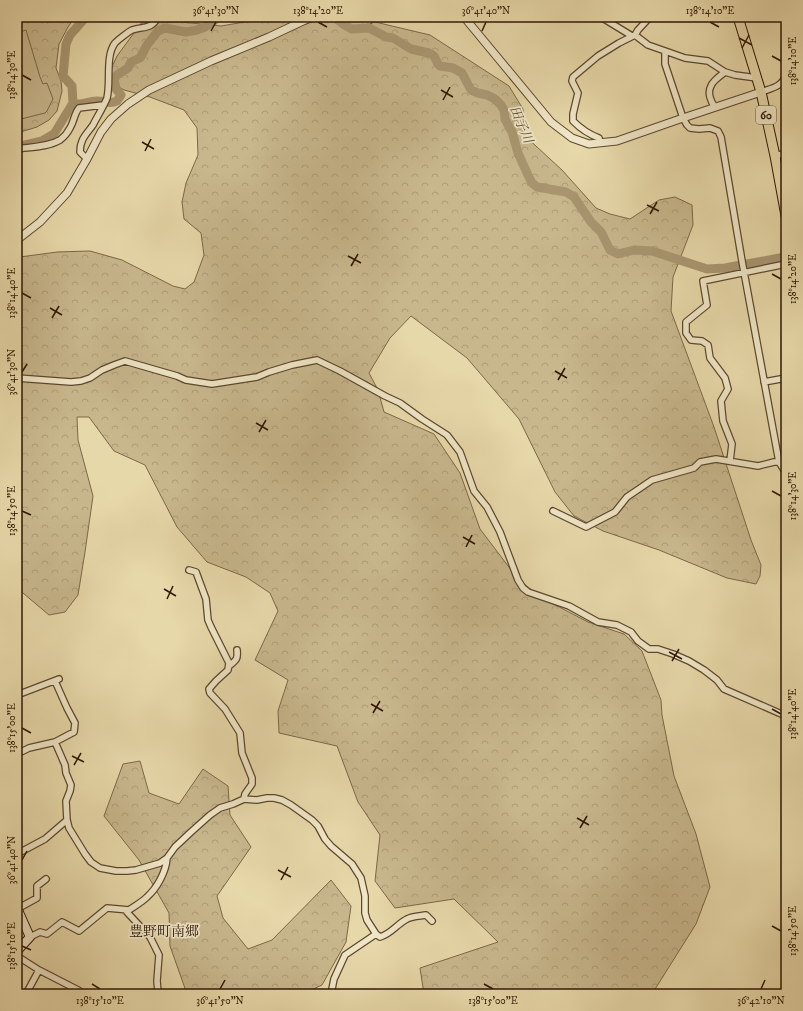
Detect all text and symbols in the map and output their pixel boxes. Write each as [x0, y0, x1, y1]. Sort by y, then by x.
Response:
text: 36°41'30"N [193, 5, 239, 17]
text: 138°14'20"E [293, 5, 343, 17]
text: 36°41'40"N [462, 5, 510, 17]
text: 138°14'10"E [686, 5, 734, 17]
text: 138°14'10"E [787, 37, 799, 85]
text: 138°14'30"E [6, 51, 18, 99]
water label: 田子川 [506, 103, 537, 147]
road number: 60 [756, 106, 776, 124]
text: 138°14'20"E [787, 254, 799, 304]
text: 138°14'40"E [6, 268, 18, 318]
text: 36°41'30"N [6, 349, 18, 395]
text: 138°14'30"E [787, 472, 799, 520]
text: 138°14'50"E [6, 486, 18, 536]
text: 138°14'40"E [787, 689, 799, 739]
text: 138°15'00"E [6, 703, 18, 753]
text: 36°41'40"N [6, 836, 18, 884]
text: 138°14'50"E [787, 906, 799, 956]
text: 138°15'10"E [6, 922, 18, 970]
district label: 豊野町南郷 [129, 923, 199, 941]
text: 138°15'10"E [76, 995, 124, 1007]
text: 36°41'50"N [196, 995, 244, 1007]
text: 138°15'00"E [468, 995, 518, 1007]
text: 36°42'10"N [737, 995, 785, 1007]

